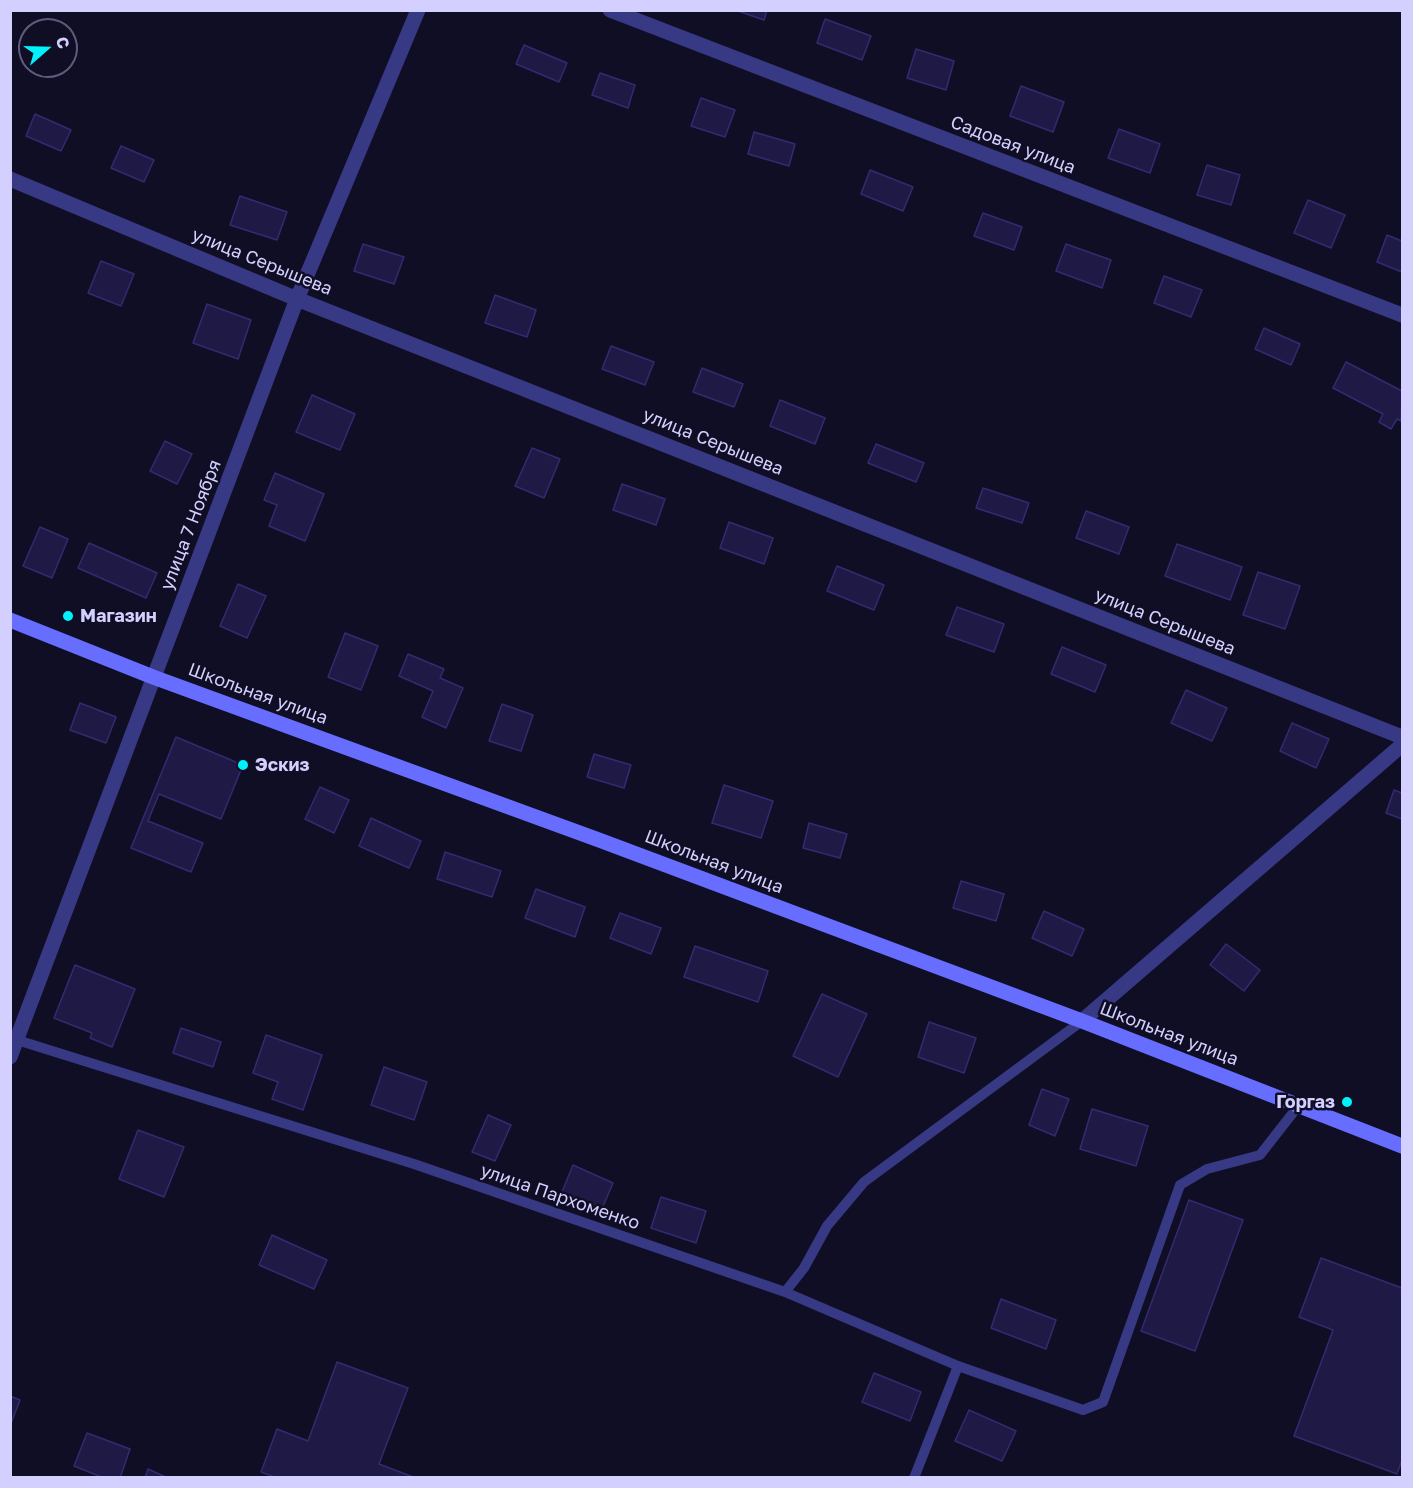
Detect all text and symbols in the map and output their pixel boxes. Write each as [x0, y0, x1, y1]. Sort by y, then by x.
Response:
north arrow [18, 18, 78, 78]
text: С [52, 34, 74, 51]
street label: Садовая улица [948, 111, 1078, 179]
street label: улица Серышева [189, 224, 335, 300]
street label: улица Серышева [640, 404, 786, 480]
street label: улица 7 Ноября [156, 457, 226, 593]
street label: улица Серышева [1092, 584, 1238, 660]
place label: Магазин [80, 605, 157, 627]
marker: Магазин [61, 609, 75, 623]
street label: Школьная улица [185, 659, 331, 729]
place label: Эскиз [255, 754, 310, 776]
marker: Эскиз [236, 758, 250, 772]
street label: Школьная улица [642, 826, 786, 898]
street label: Школьная улица [1097, 998, 1241, 1070]
place label: Горгаз [1276, 1091, 1335, 1113]
marker: Горгаз [1340, 1095, 1354, 1109]
street label: улица Пархоменко [477, 1160, 643, 1234]

